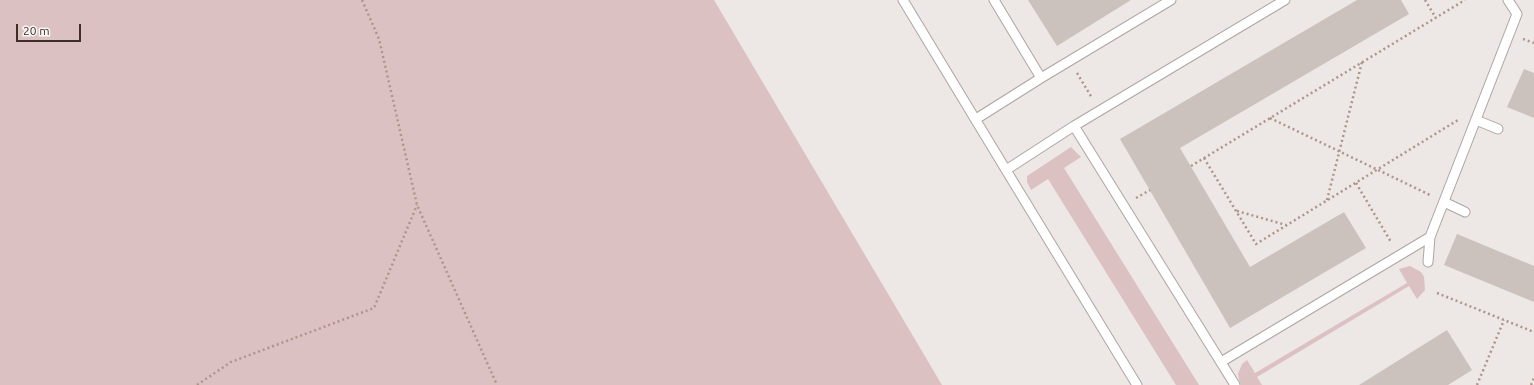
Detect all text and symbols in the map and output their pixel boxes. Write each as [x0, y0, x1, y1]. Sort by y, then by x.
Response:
scale bar [18, 16, 83, 42]
text: 20 m [23, 24, 50, 37]

